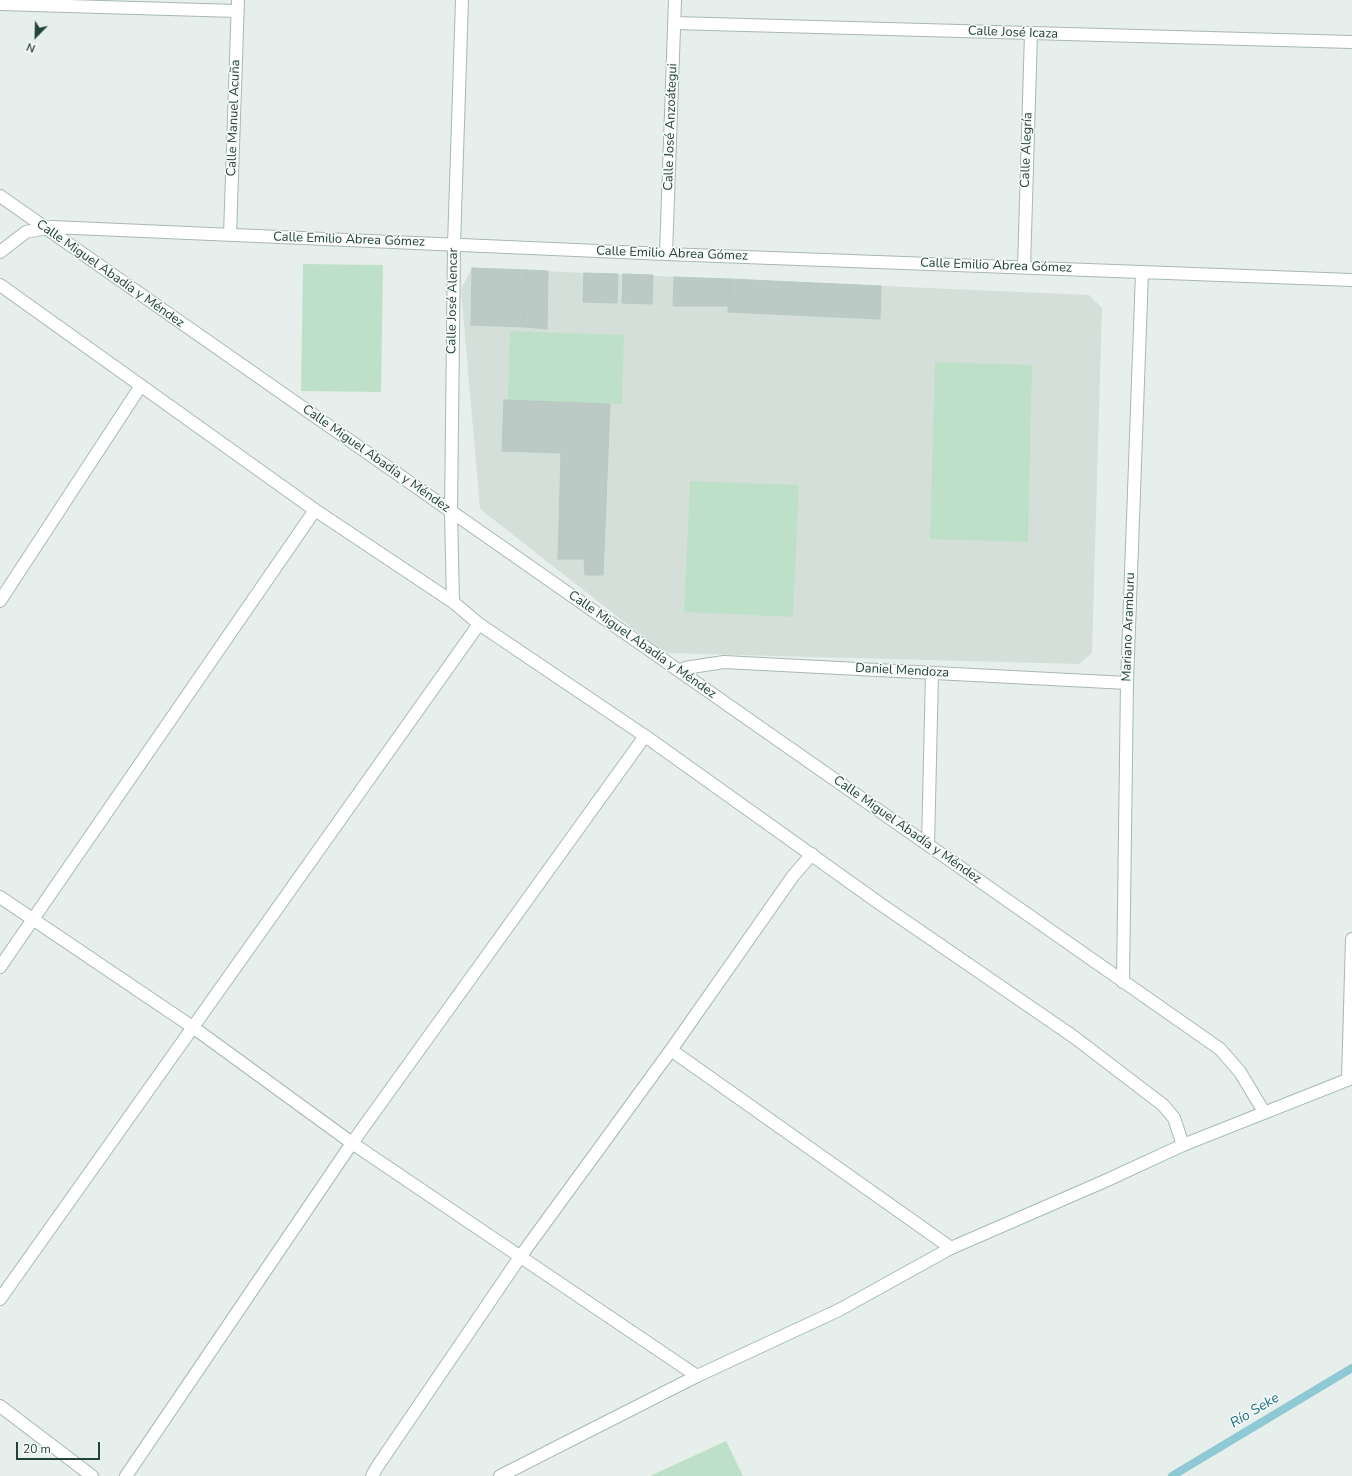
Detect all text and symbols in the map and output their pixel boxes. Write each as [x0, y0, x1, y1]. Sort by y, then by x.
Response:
north arrow [16, 16, 56, 56]
street label: Calle José Icaza [968, 24, 1058, 42]
text: N [24, 39, 38, 56]
street label: Calle Manuel Acuña [224, 59, 244, 177]
street label: Calle José Anzoátegui [661, 63, 681, 191]
street label: Calle Alegría [1018, 112, 1036, 188]
street label: Calle Miguel Abadía y Méndez [33, 217, 187, 331]
street label: Calle Emilio Abrea Gómez [273, 230, 425, 250]
street label: Calle Emilio Abrea Gómez [596, 244, 748, 264]
street label: Calle José Alencar [444, 248, 462, 354]
street label: Calle Emilio Abrea Gómez [920, 256, 1072, 276]
street label: Calle Miguel Abadía y Méndez [299, 402, 453, 516]
street label: Mariano Aramburu [1119, 572, 1139, 682]
street label: Calle Miguel Abadía y Méndez [565, 588, 719, 702]
street label: Daniel Mendoza [855, 661, 949, 681]
street label: Calle Miguel Abadía y Méndez [830, 773, 984, 887]
water label: Río Seke [1227, 1390, 1283, 1432]
scale bar [18, 1434, 102, 1460]
text: 20 m [23, 1441, 51, 1457]

